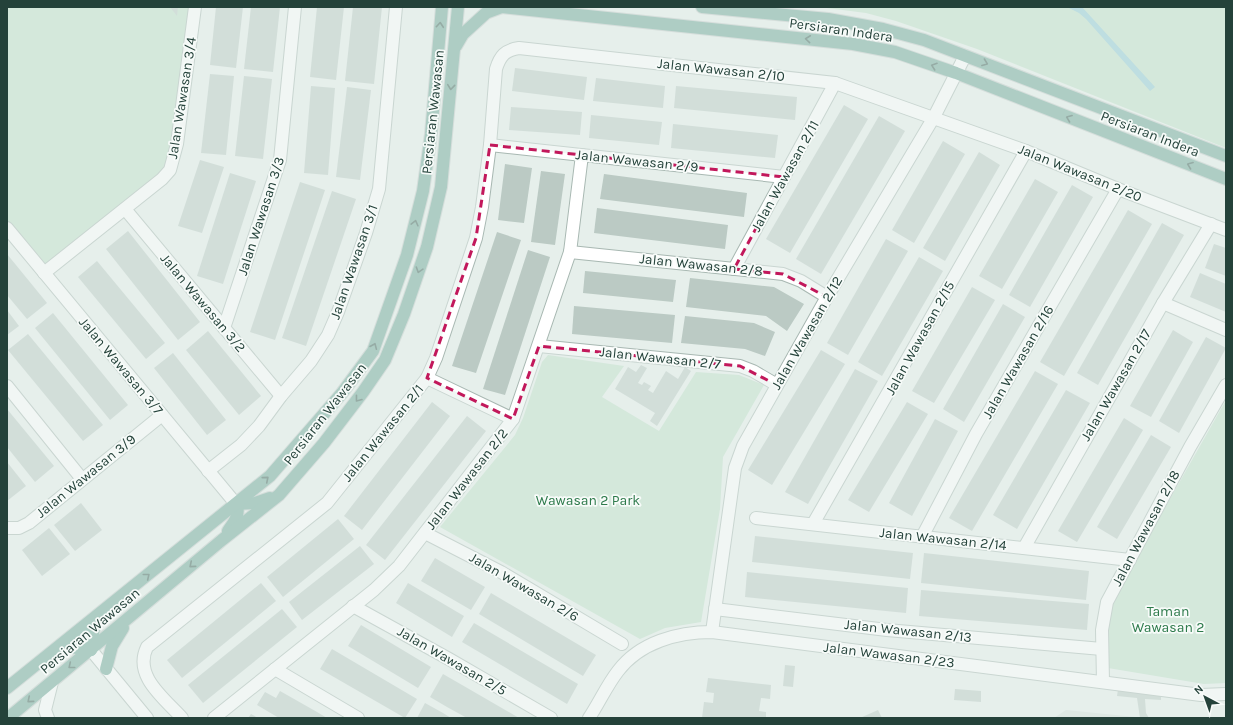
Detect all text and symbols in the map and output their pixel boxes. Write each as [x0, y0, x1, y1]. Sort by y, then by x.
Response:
street label: Persiaran Indera [788, 14, 894, 46]
one-way arrow [436, 22, 445, 28]
one-way arrow [805, 35, 811, 44]
street label: Jalan Wawasan 3/4 [164, 36, 200, 160]
street label: Persiaran Wawasan [418, 49, 448, 175]
street label: Jalan Wawasan 2/10 [656, 55, 786, 85]
one-way arrow [982, 59, 989, 67]
one-way arrow [931, 62, 938, 70]
one-way arrow [446, 84, 455, 91]
street label: Persiaran Indera [1098, 107, 1202, 161]
one-way arrow [1065, 114, 1072, 122]
street label: Jalan Wawasan 2/11 [747, 117, 823, 235]
street label: Jalan Wawasan 2/20 [1016, 140, 1144, 206]
street label: Jalan Wawasan 2/9 [575, 146, 699, 176]
street label: Jalan Wawasan 3/3 [234, 155, 288, 277]
one-way arrow [1186, 162, 1193, 170]
street label: Jalan Wawasan 3/1 [326, 202, 382, 322]
one-way arrow [410, 220, 419, 227]
street label: Jalan Wawasan 3/2 [157, 250, 249, 356]
street label: Jalan Wawasan 2/8 [638, 250, 764, 280]
one-way arrow [415, 266, 424, 273]
street label: Jalan Wawasan 2/12 [768, 273, 846, 393]
street label: Jalan Wawasan 2/15 [882, 278, 958, 398]
street label: Jalan Wawasan 2/16 [979, 302, 1057, 422]
street label: Jalan Wawasan 3/7 [75, 314, 167, 419]
street label: Jalan Wawasan 2/17 [1077, 326, 1155, 444]
one-way arrow [369, 342, 377, 350]
street label: Jalan Wawasan 2/7 [598, 343, 722, 373]
street label: Persiaran Wawasan [280, 360, 370, 468]
street label: Jalan Wawasan 2/1 [339, 381, 427, 485]
one-way arrow [355, 395, 362, 402]
street label: Jalan Wawasan 2/2 [422, 425, 512, 533]
street label: Jalan Wawasan 3/9 [33, 430, 139, 522]
street label: Jalan Wawasan 2/18 [1108, 467, 1184, 589]
one-way arrow [262, 477, 269, 484]
park label: Wawasan 2 Park [536, 492, 640, 509]
street label: Jalan Wawasan 2/14 [879, 524, 1008, 554]
street label: Jalan Wawasan 2/6 [466, 549, 582, 625]
one-way arrow [190, 560, 197, 567]
one-way arrow [142, 573, 149, 580]
street label: Persiaran Wawasan [37, 584, 143, 678]
park label: Taman Wawasan 2 [1132, 603, 1204, 636]
street label: Jalan Wawasan 2/13 [843, 616, 973, 646]
street label: Jalan Wawasan 2/5 [394, 623, 510, 699]
street label: Jalan Wawasan 2/23 [823, 639, 955, 671]
one-way arrow [69, 661, 76, 668]
north arrow [1185, 677, 1225, 717]
text: N [1192, 682, 1206, 697]
one-way arrow [27, 695, 35, 702]

